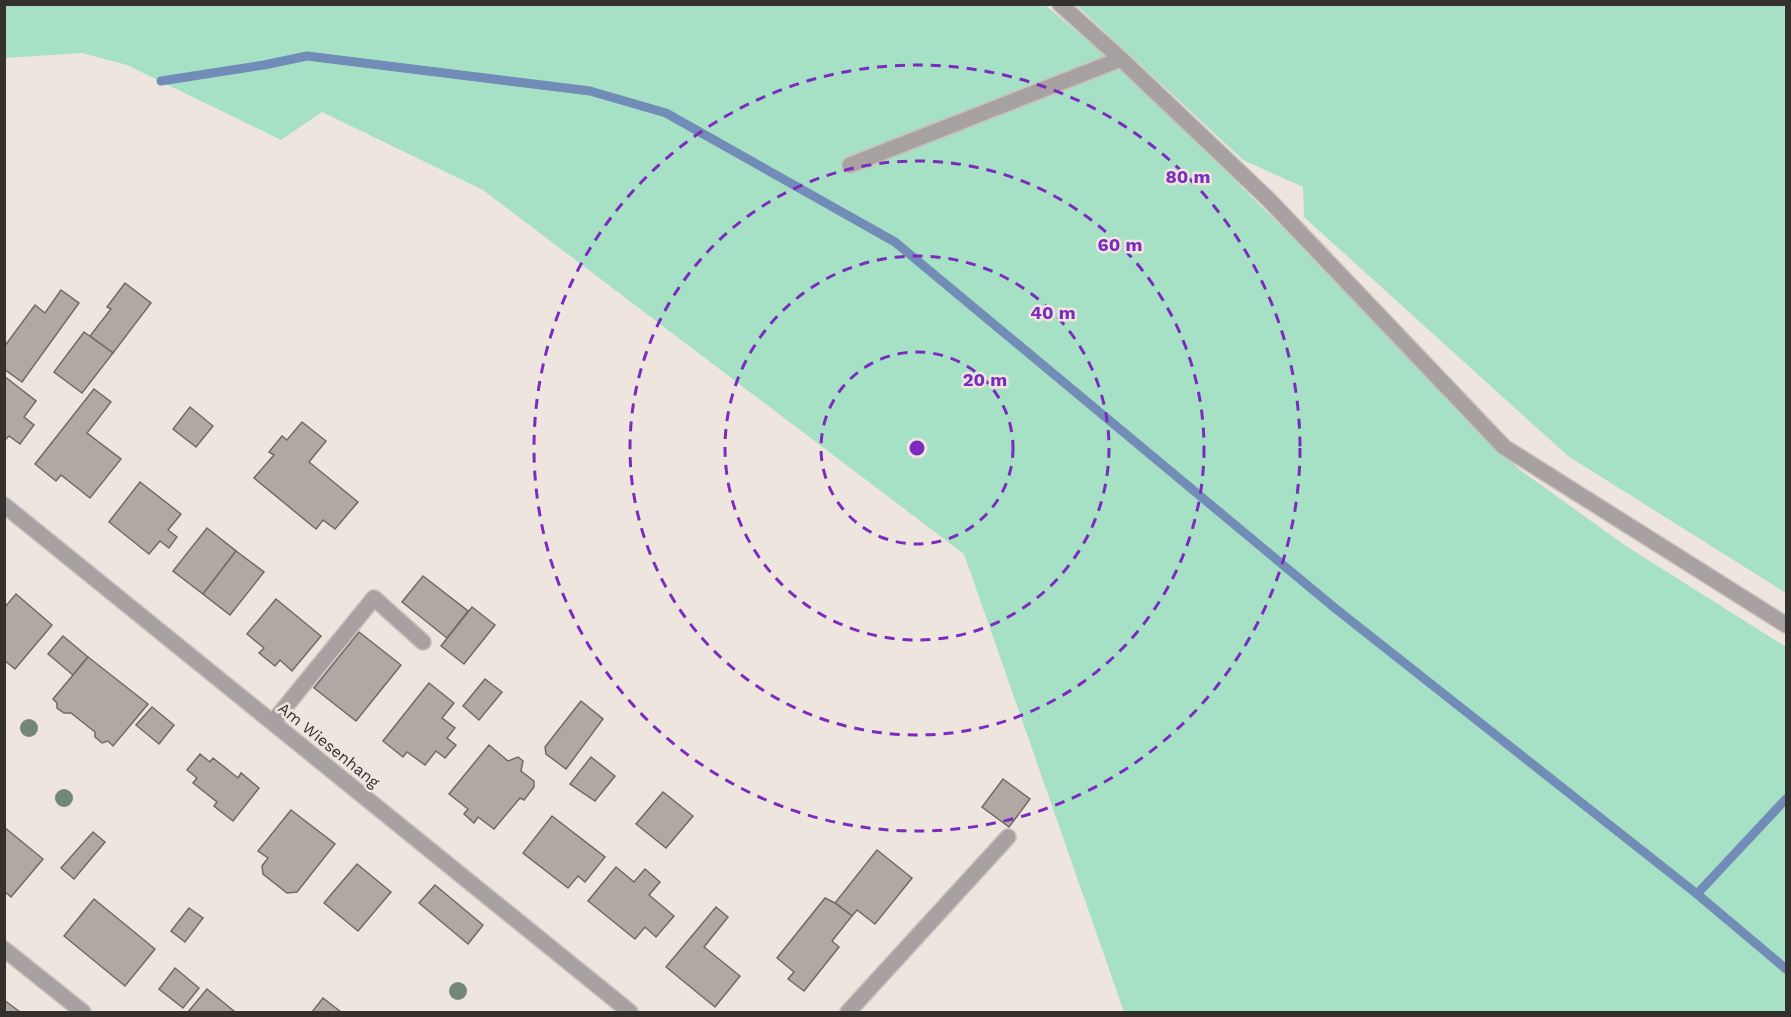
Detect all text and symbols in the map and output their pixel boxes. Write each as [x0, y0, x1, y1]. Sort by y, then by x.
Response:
text: 80 m [1166, 166, 1210, 187]
text: 60 m [1098, 234, 1142, 255]
text: 40 m [1030, 302, 1076, 323]
text: 20 m [963, 369, 1007, 390]
centre of rings [907, 438, 927, 458]
street label: Am Wiesenhang [275, 698, 384, 792]

